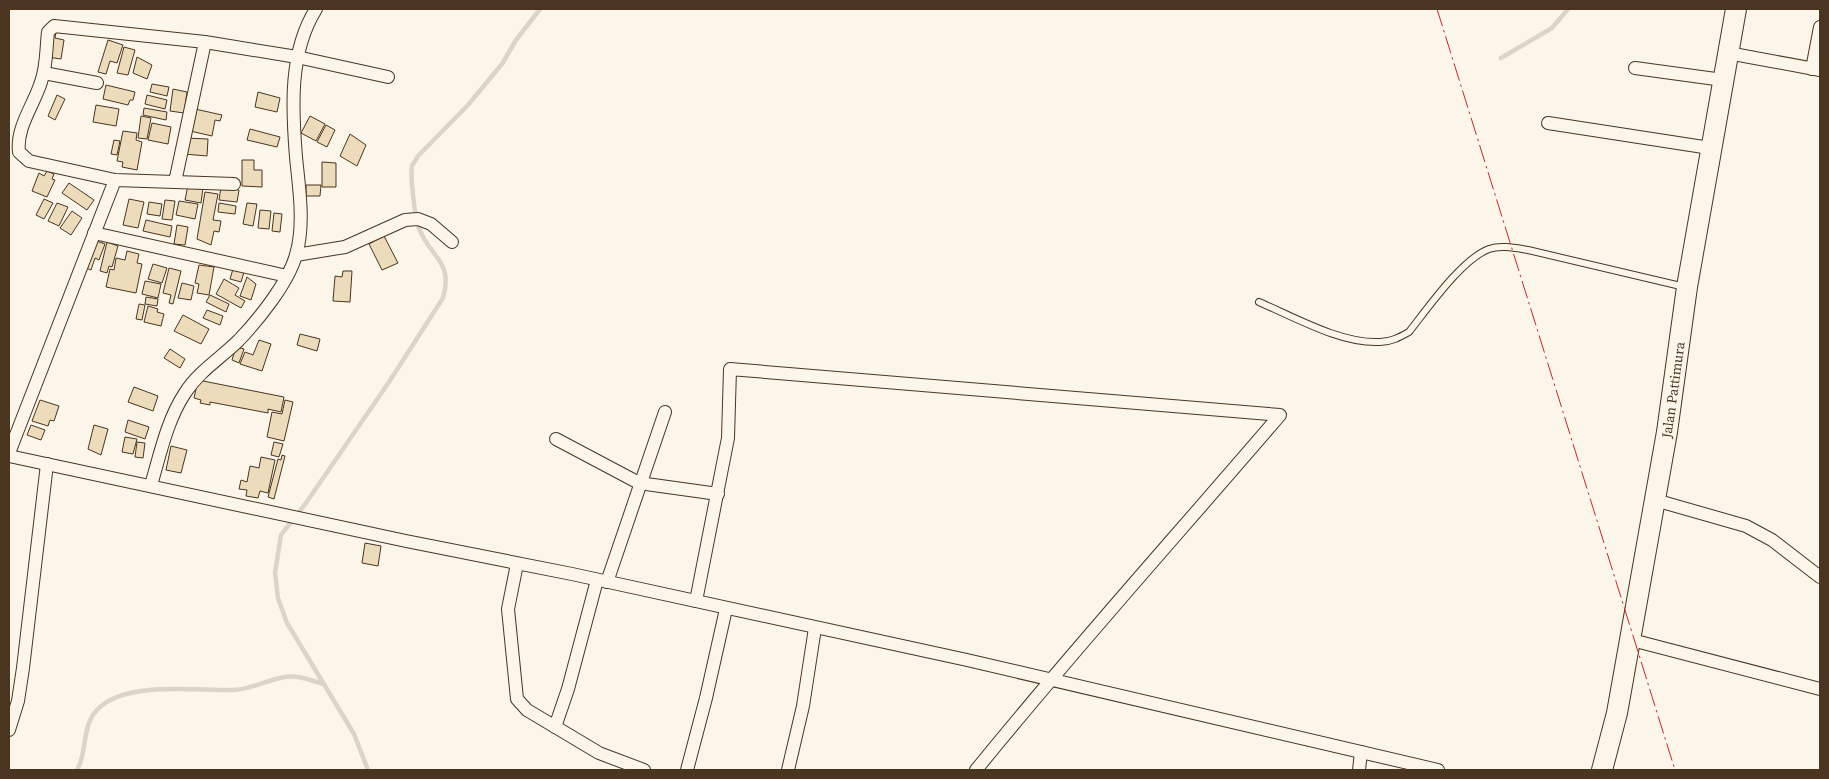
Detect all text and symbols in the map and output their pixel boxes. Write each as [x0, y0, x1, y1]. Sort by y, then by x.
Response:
street label: Jalan Pattimura [1656, 340, 1690, 441]

